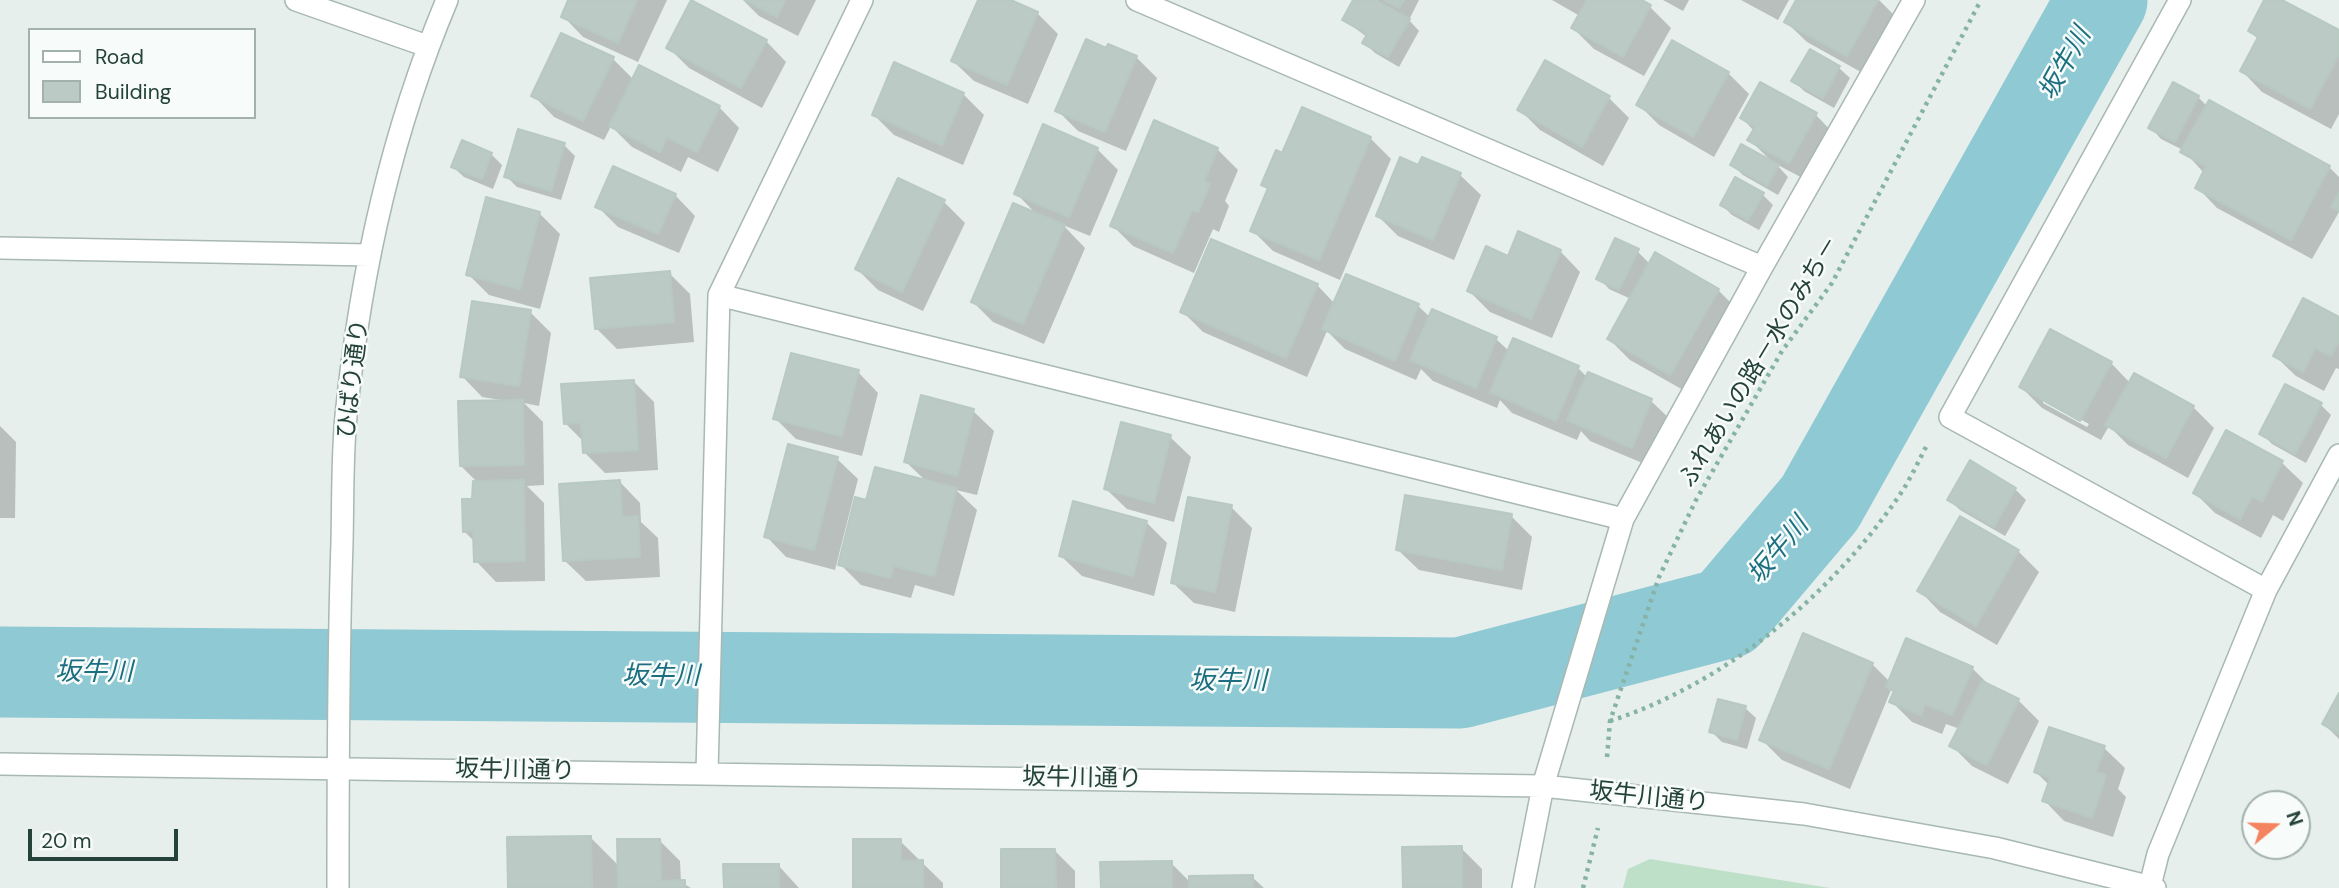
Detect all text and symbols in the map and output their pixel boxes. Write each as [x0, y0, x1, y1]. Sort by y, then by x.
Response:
water label: 坂牛川 [2033, 22, 2099, 106]
legend [28, 28, 256, 119]
text: Road [95, 43, 144, 71]
text: Building [95, 78, 171, 106]
street label: ふれあいの路－水のみち－ [1673, 231, 1847, 493]
street label: ひばり通り [332, 318, 376, 440]
water label: 坂牛川 [1742, 511, 1816, 591]
water label: 坂牛川 [55, 657, 133, 689]
water label: 坂牛川 [622, 661, 700, 693]
water label: 坂牛川 [1189, 666, 1267, 698]
street label: 坂牛川通り [455, 756, 575, 786]
street label: 坂牛川通り [1022, 764, 1142, 794]
street label: 坂牛川通り [1588, 777, 1710, 819]
north arrow [2241, 790, 2311, 860]
text: N [2280, 808, 2309, 829]
scale bar [32, 814, 182, 858]
text: 20 m [41, 827, 92, 855]

